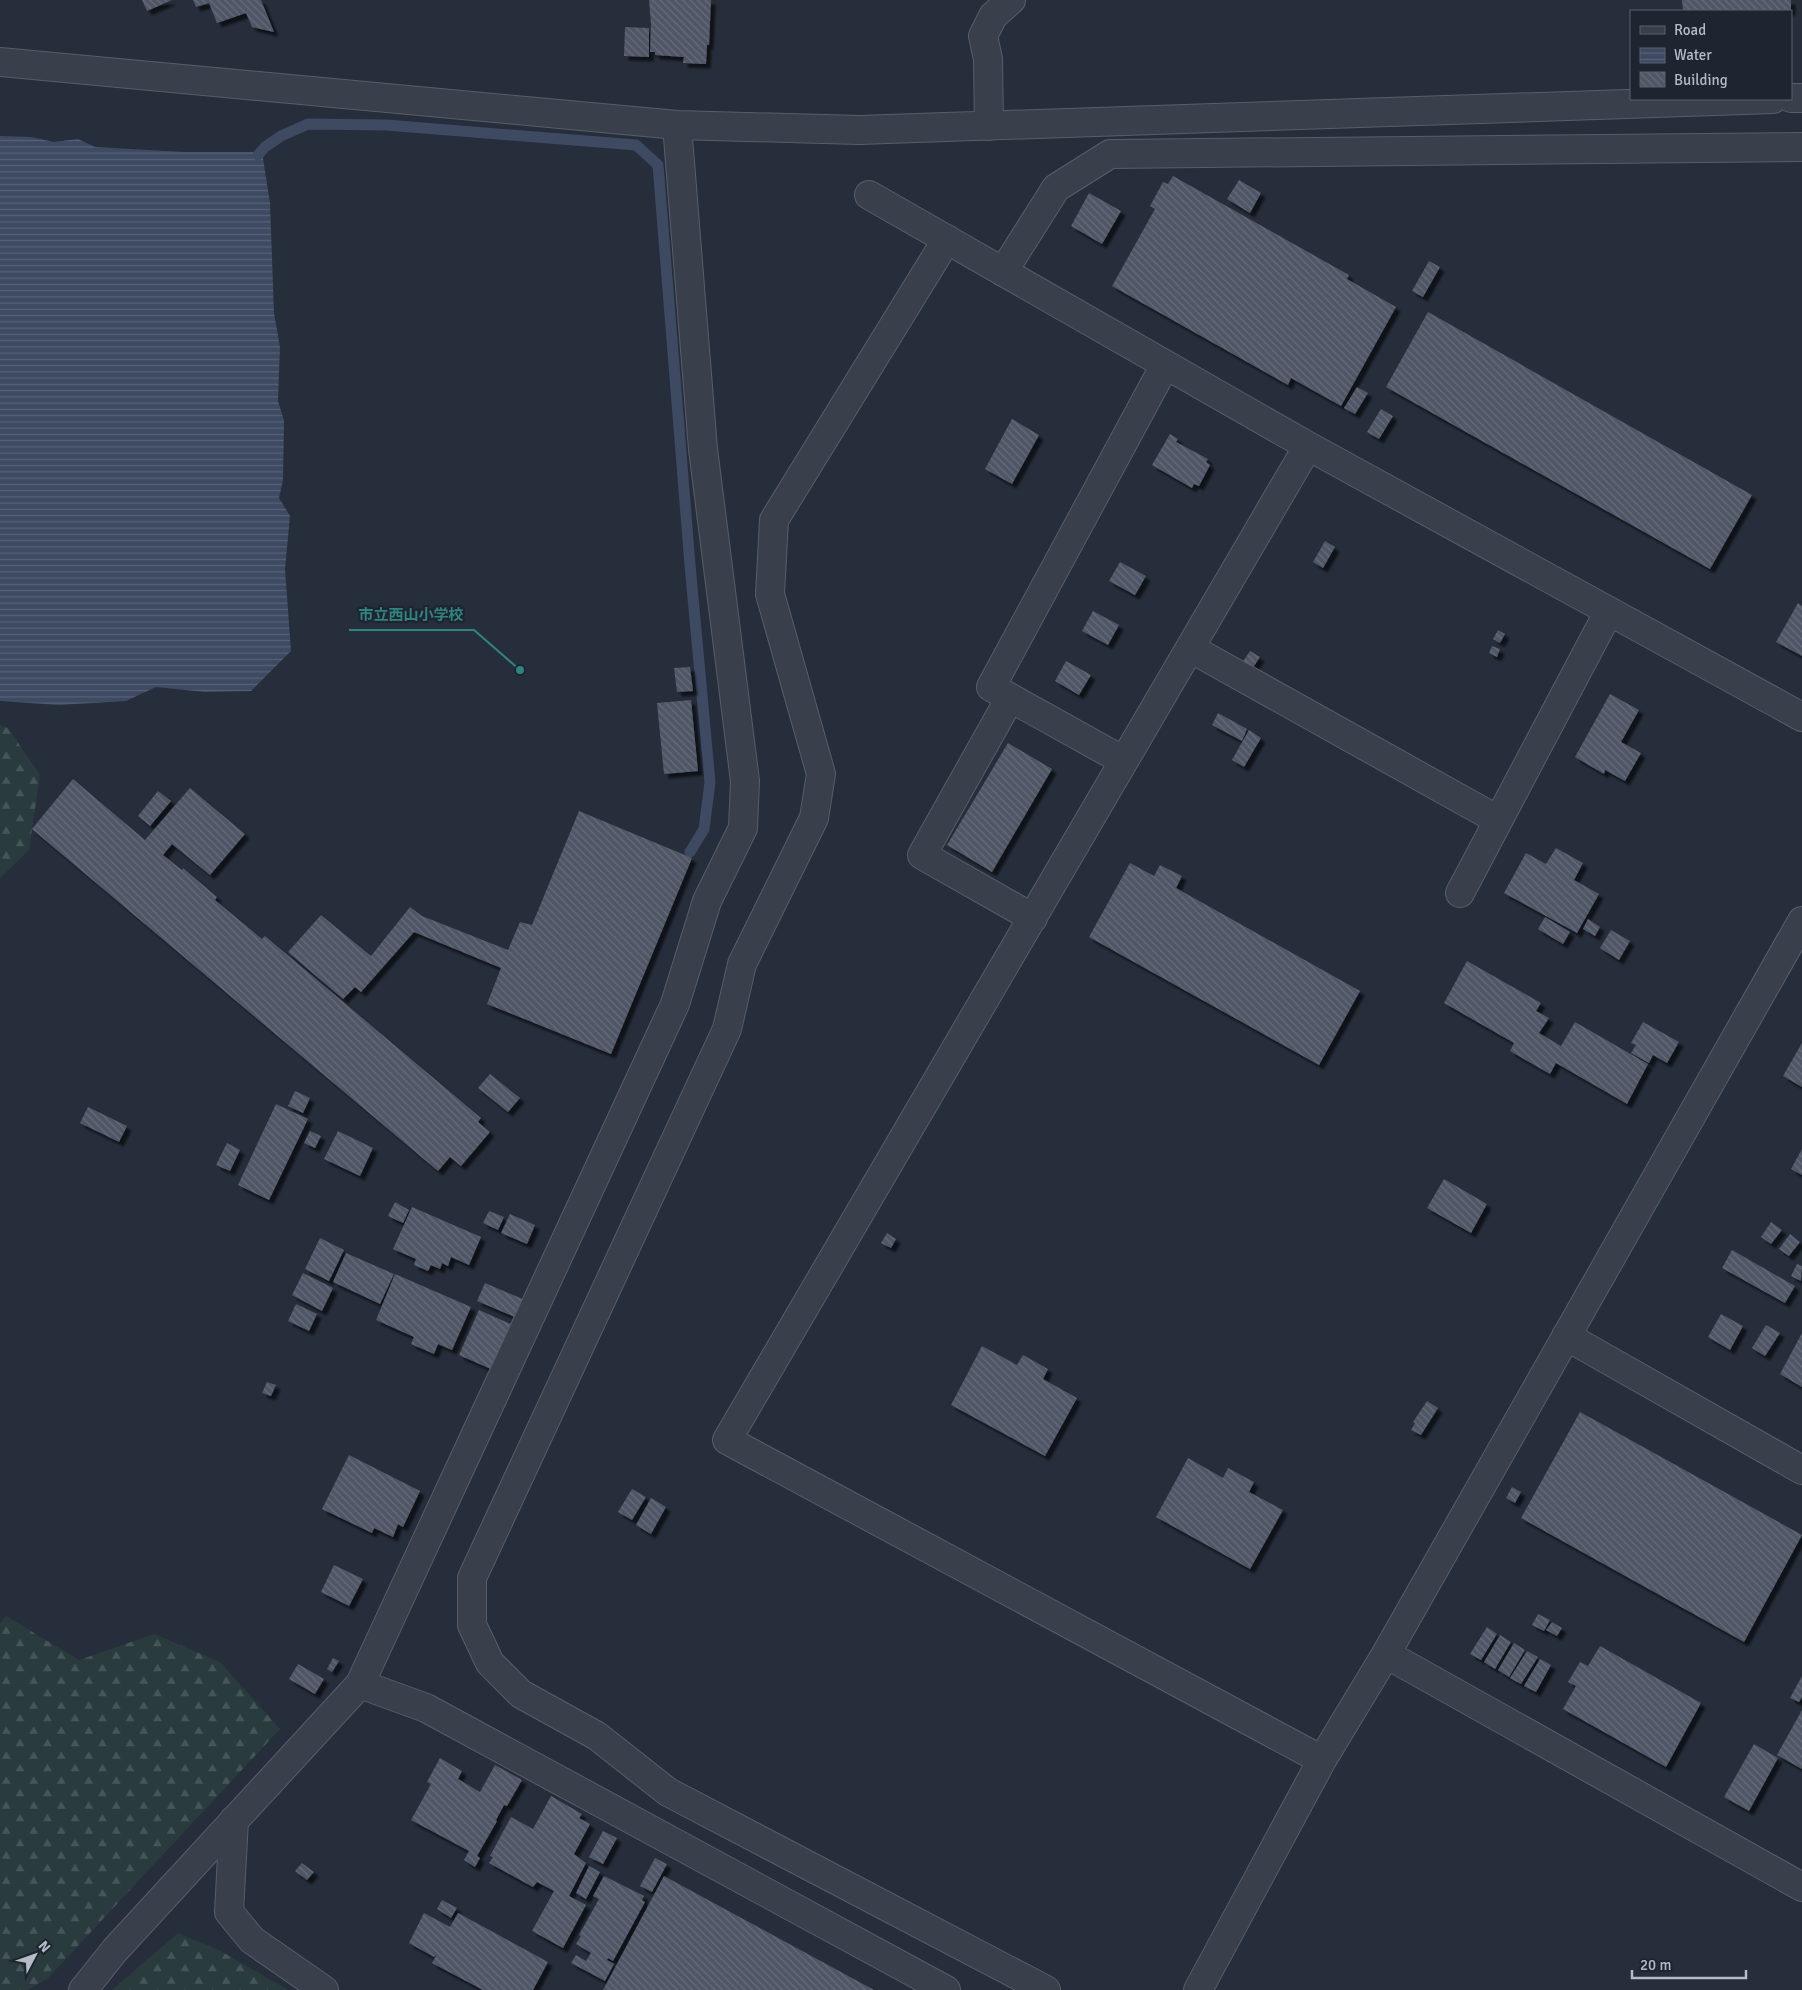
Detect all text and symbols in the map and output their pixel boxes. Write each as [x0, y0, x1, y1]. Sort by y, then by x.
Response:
legend [1630, 10, 1792, 100]
text: Road [1674, 21, 1706, 39]
text: Water [1674, 46, 1712, 64]
text: Building [1674, 71, 1728, 89]
callout: 市立西山小学校 [349, 600, 474, 630]
text: 市立西山小学校 [358, 606, 464, 624]
north arrow [10, 1930, 60, 1980]
text: N [35, 1938, 54, 1956]
scale bar [1632, 1948, 1746, 1980]
text: 20 m [1640, 1956, 1671, 1974]

